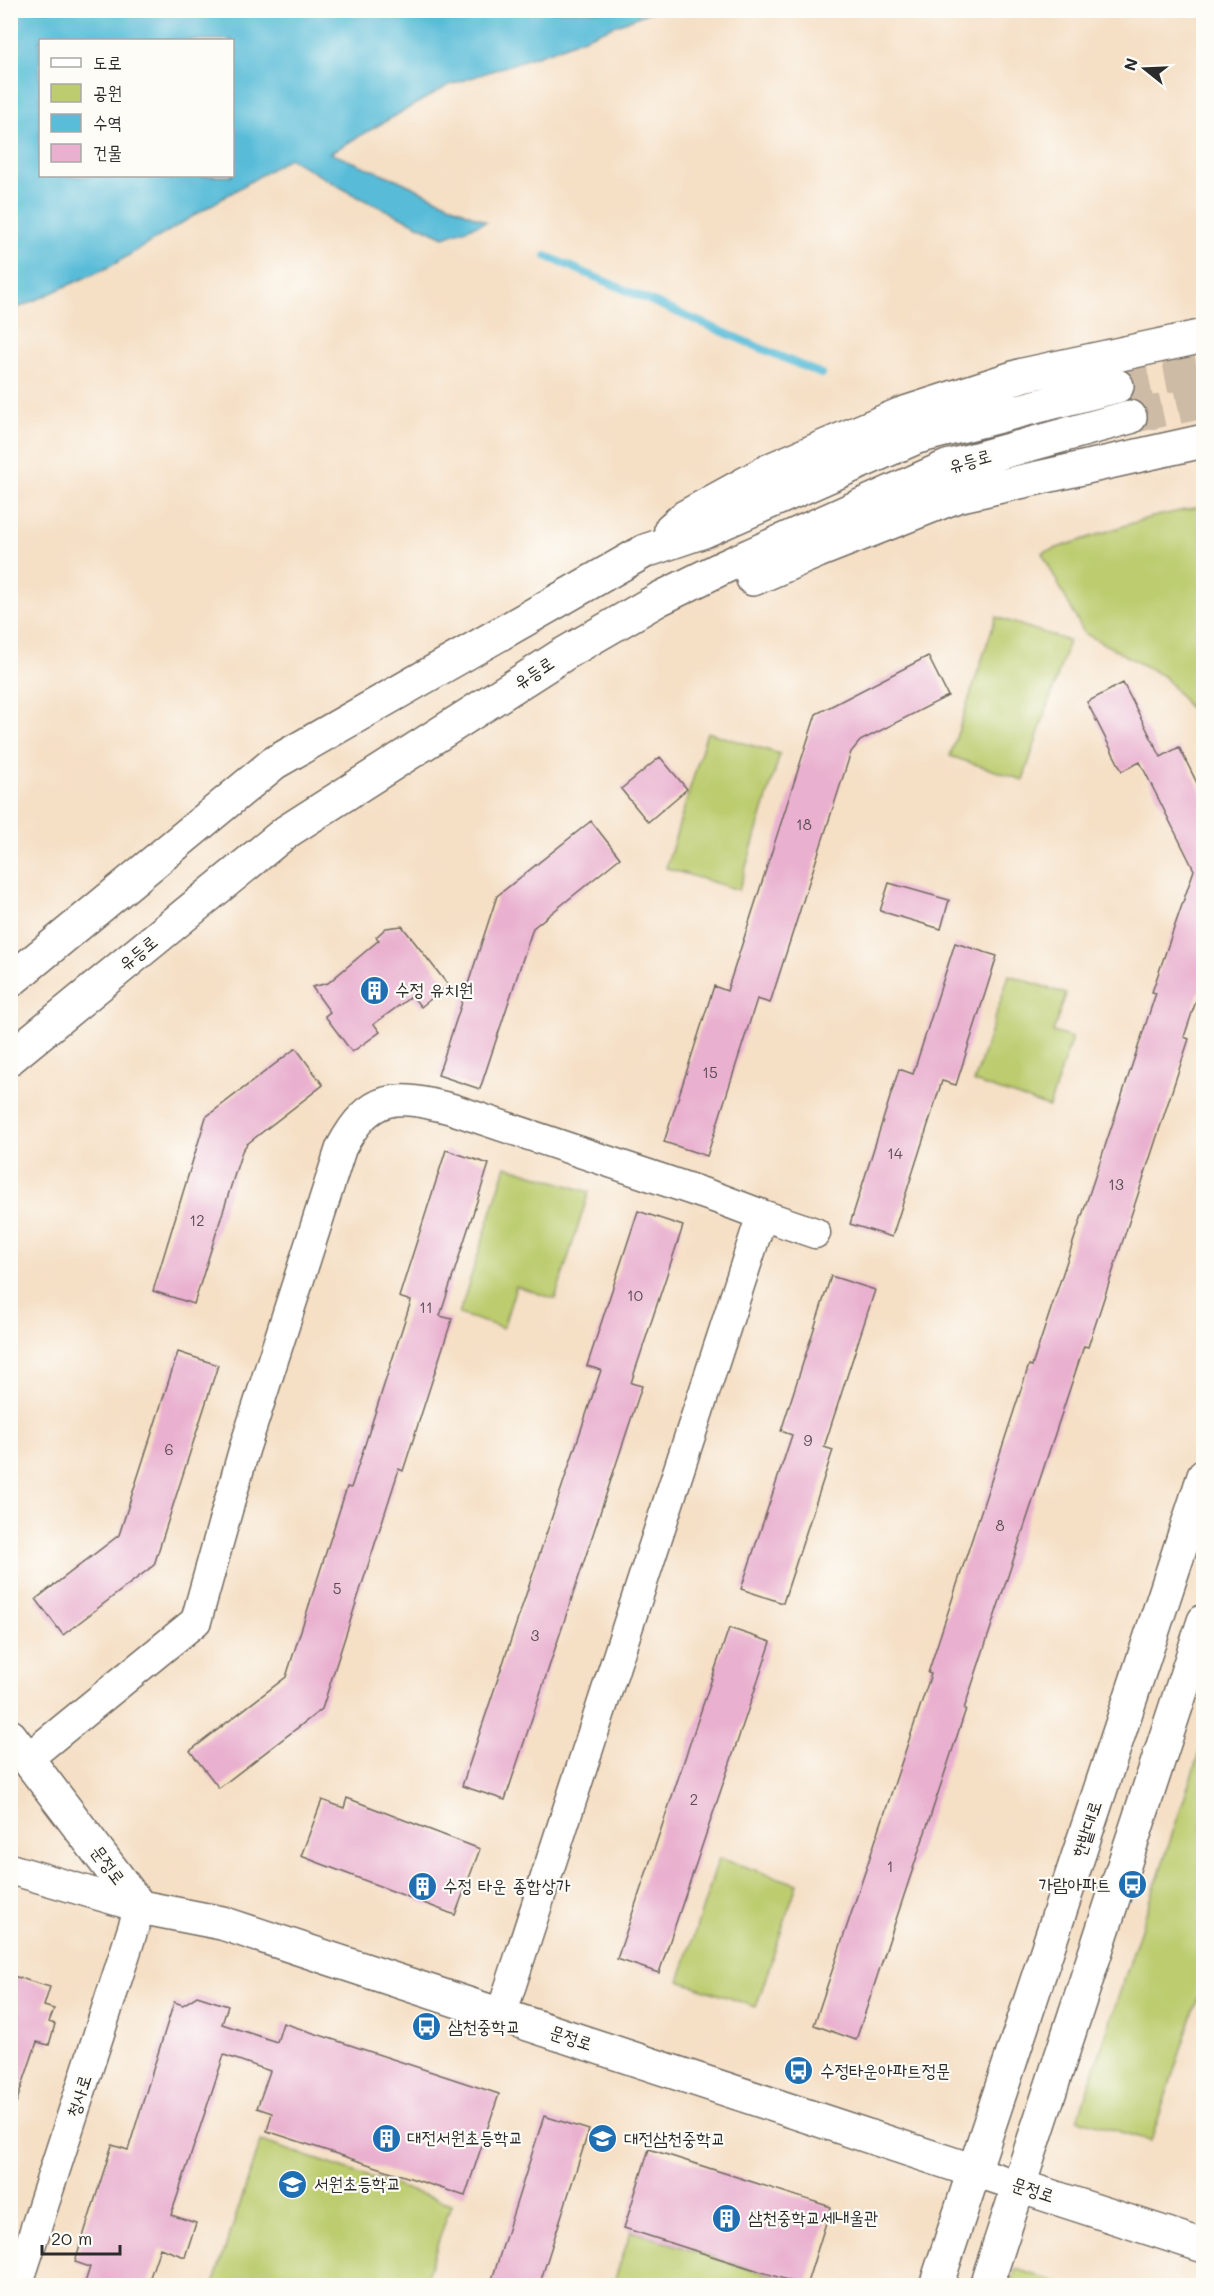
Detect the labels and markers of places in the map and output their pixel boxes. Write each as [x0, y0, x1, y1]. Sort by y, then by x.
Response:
building icon: 수정 유치원 [358, 974, 390, 1006]
place label: 수정 유치원 [395, 977, 473, 1001]
bus stop icon: 가람아파트 [1116, 1869, 1148, 1901]
building icon: 수정 타운 종합상가 [406, 1870, 438, 1902]
place label: 가람아파트 [1039, 1872, 1111, 1896]
place label: 수정 타운 종합상가 [443, 1873, 571, 1897]
bus stop icon: 삼천중학교 [411, 2011, 443, 2043]
place label: 삼천중학교 [448, 2014, 520, 2038]
bus stop icon: 수정타운아파트정문 [783, 2055, 815, 2087]
place label: 수정타운아파트정문 [820, 2058, 950, 2082]
building icon: 대전서원초등학교 [370, 2122, 402, 2154]
school or university icon: 대전삼천중학교 [587, 2123, 619, 2155]
place label: 대전서원초등학교 [407, 2125, 523, 2149]
place label: 대전삼천중학교 [624, 2126, 725, 2150]
school or university icon: 서원초등학교 [277, 2168, 309, 2200]
place label: 서원초등학교 [314, 2171, 401, 2195]
building icon: 삼천중학교세내울관 [711, 2202, 743, 2234]
place label: 삼천중학교세내울관 [748, 2205, 878, 2229]

